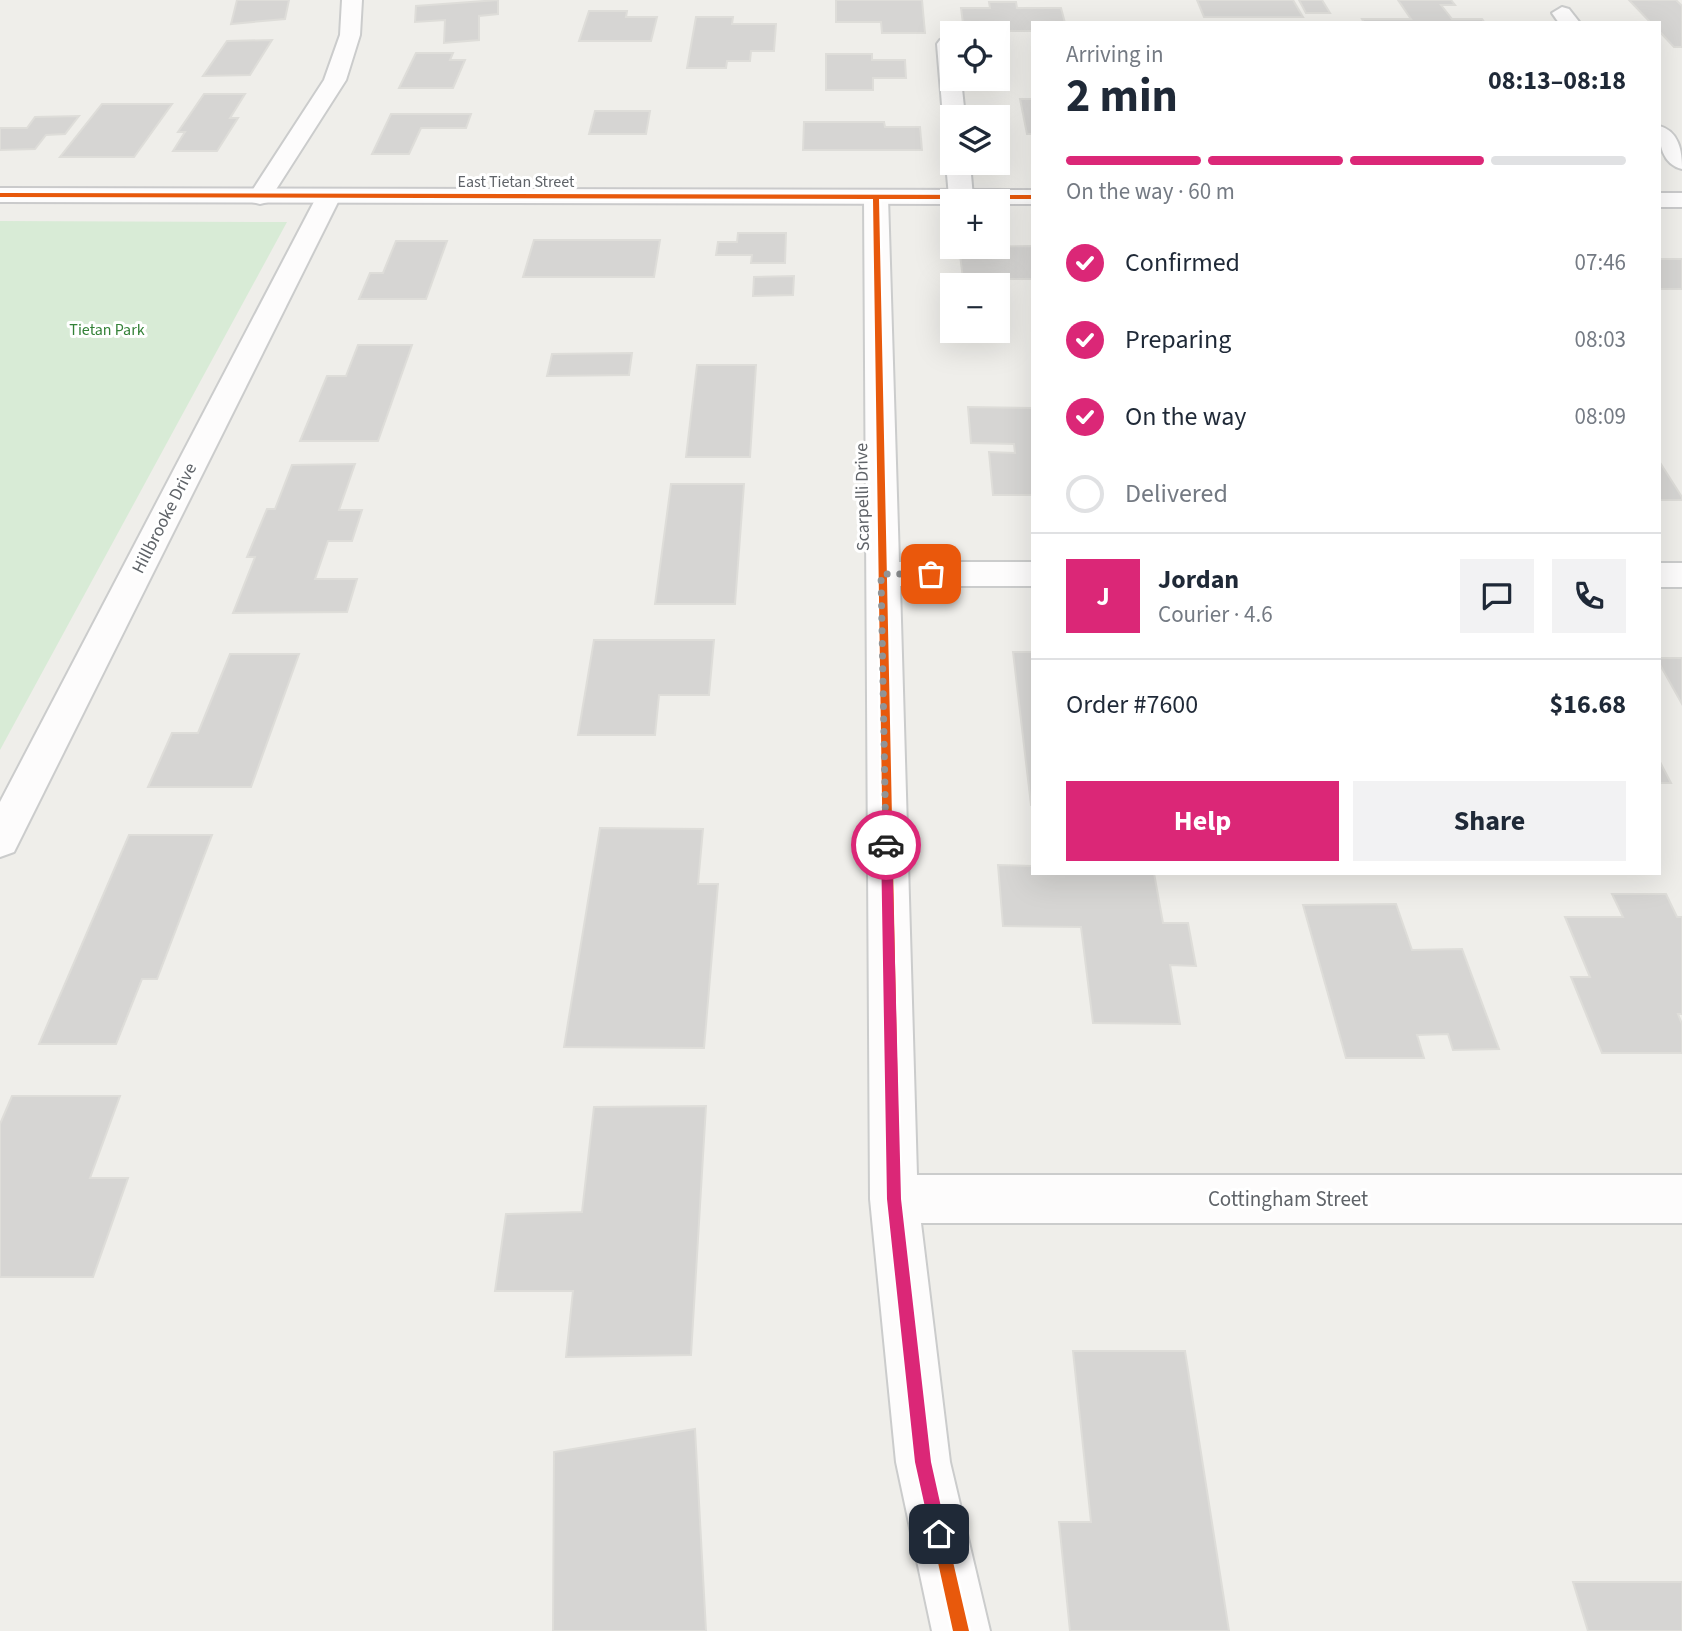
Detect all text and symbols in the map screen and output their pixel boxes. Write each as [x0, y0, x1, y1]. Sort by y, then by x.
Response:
map controls [940, 21, 1010, 343]
button: locate [940, 21, 1010, 91]
text: Arriving in [1066, 38, 1164, 71]
text: 08:13–08:18 [1488, 62, 1626, 99]
text: 2 min [1066, 64, 1178, 129]
button: layers [940, 105, 1010, 175]
street label: East Tietan Street [458, 171, 575, 193]
text: On the way · 60 m [1066, 175, 1235, 208]
button: + [940, 189, 1010, 259]
icon: check [1066, 244, 1104, 282]
text: Confirmed [1125, 244, 1240, 281]
text: 07:46 [1575, 246, 1626, 279]
button: − [940, 273, 1010, 343]
park label: Tietan Park [69, 319, 145, 341]
icon: check [1066, 321, 1104, 359]
text: Preparing [1125, 321, 1231, 358]
text: 08:03 [1575, 323, 1626, 356]
icon: check [1066, 398, 1104, 436]
text: On the way [1125, 398, 1246, 435]
text: 08:09 [1575, 400, 1626, 433]
street label: Scarpelli Drive [849, 443, 876, 551]
street label: Hillbrooke Drive [126, 459, 203, 578]
text: Delivered [1125, 475, 1228, 512]
pin [901, 544, 961, 604]
icon: bag [912, 555, 950, 593]
button: chat [1460, 559, 1534, 633]
button: phone [1552, 559, 1626, 633]
text: Jordan [1158, 561, 1239, 598]
text: J [1096, 578, 1110, 615]
text: Courier · 4.6 [1158, 598, 1273, 631]
text: Order #7600 [1066, 686, 1198, 723]
text: $16.68 [1550, 686, 1626, 723]
button: Help [1066, 781, 1339, 861]
button: Share [1353, 781, 1626, 861]
courier [851, 810, 921, 880]
icon: car [867, 826, 905, 864]
street label: Cottingham Street [1208, 1184, 1368, 1214]
pin [909, 1504, 969, 1564]
icon: home [920, 1515, 958, 1553]

